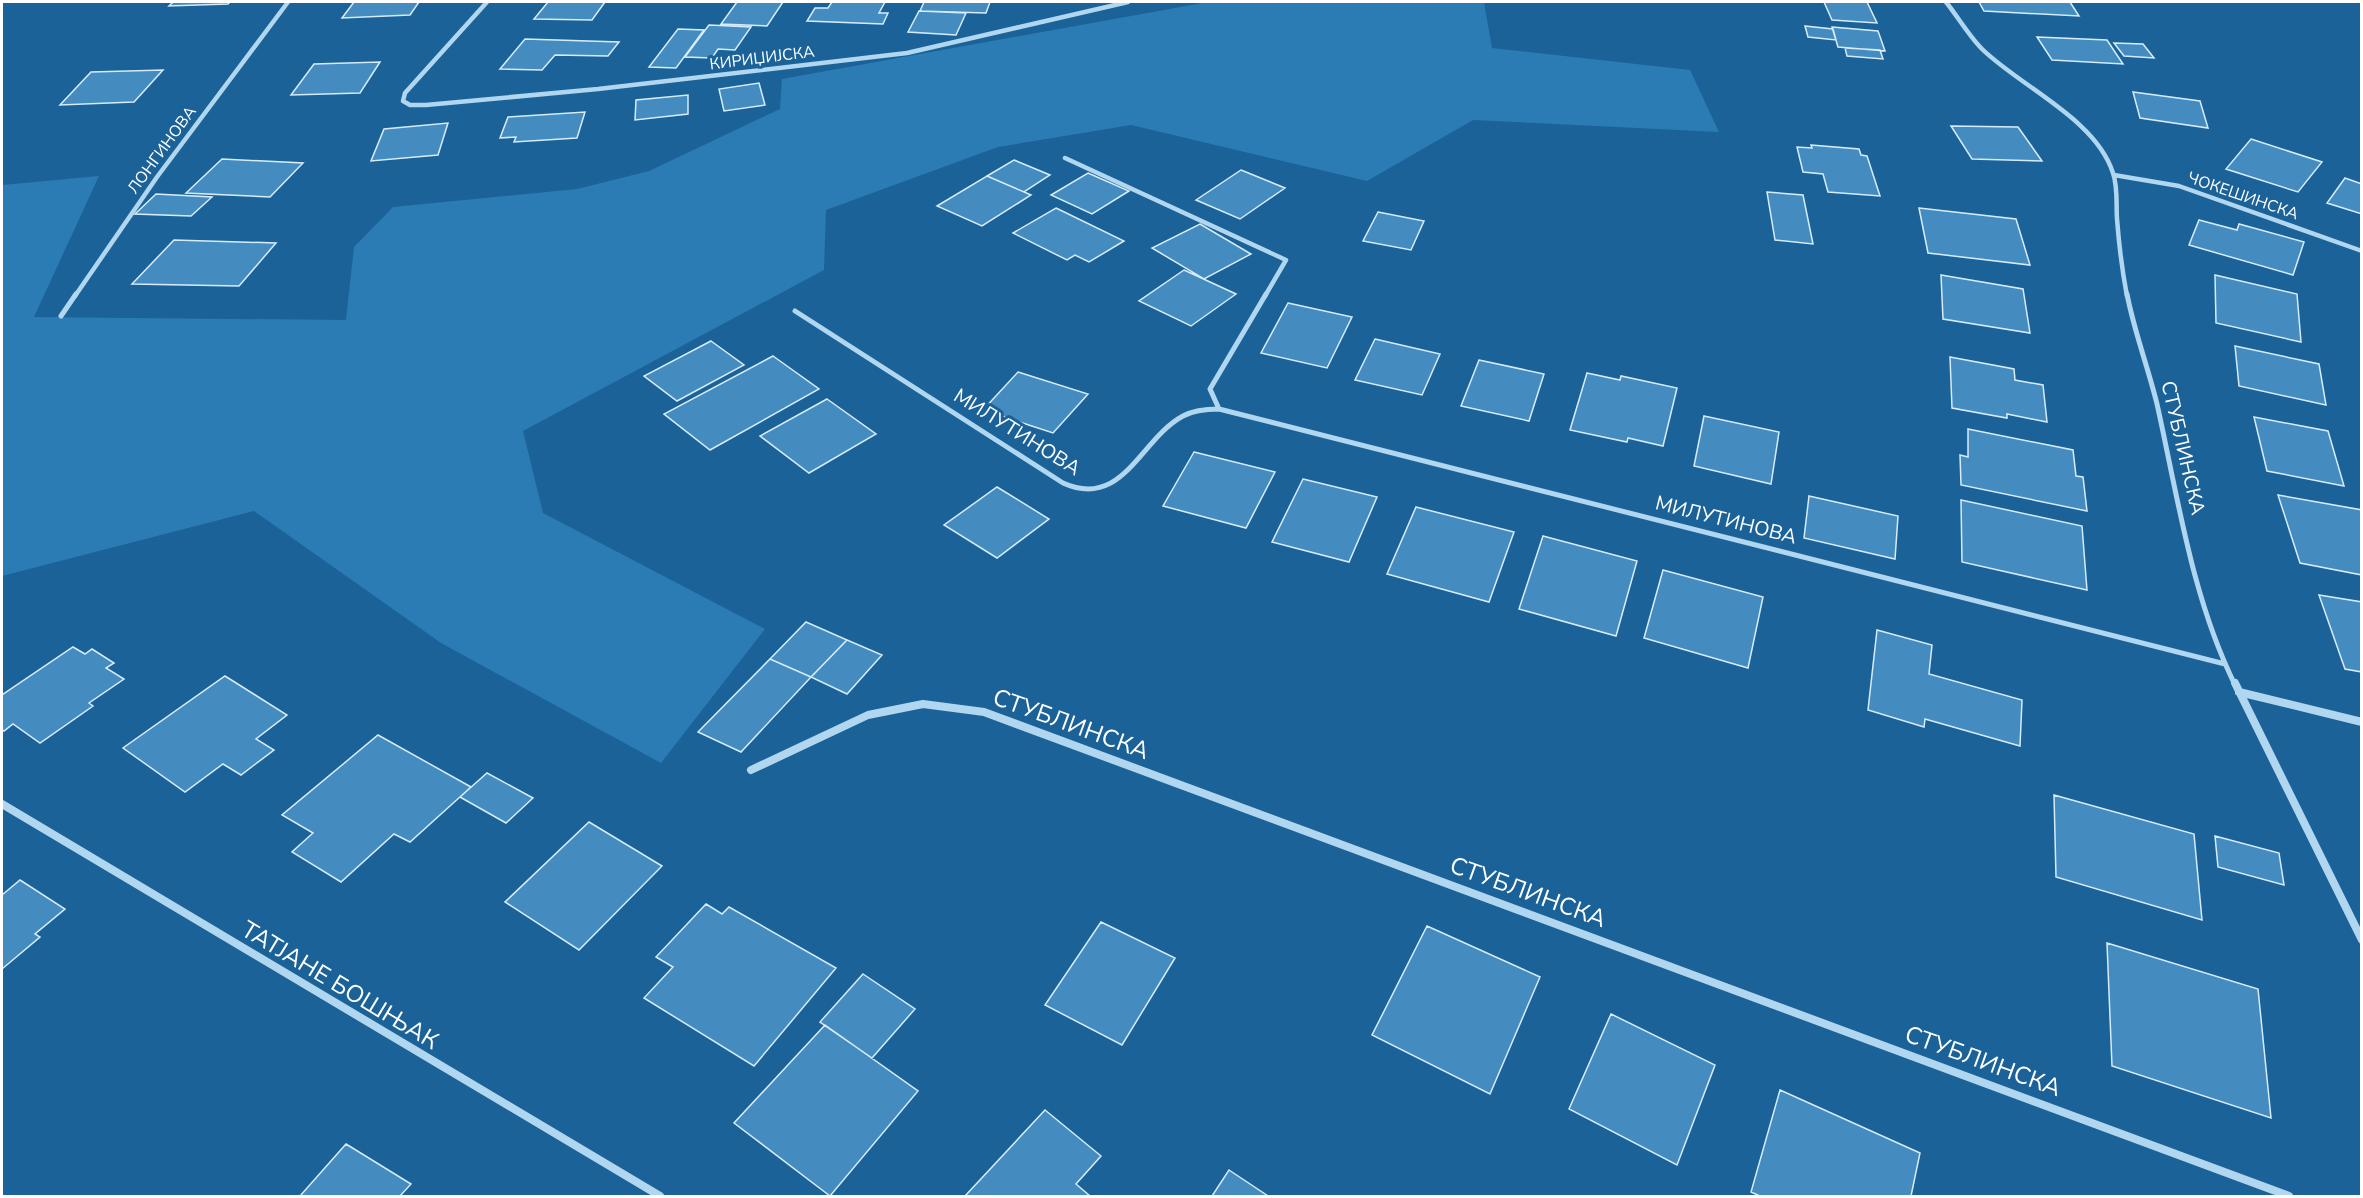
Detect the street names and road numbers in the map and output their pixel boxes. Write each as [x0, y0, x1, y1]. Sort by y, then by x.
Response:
street label: КИРИЏИЈСКА [708, 41, 816, 75]
street label: ЛОНГИНОВА [123, 101, 202, 198]
street label: ЧОКЕШИНСКА [2185, 167, 2302, 225]
street label: СТУБЛИНСКА [2154, 378, 2212, 518]
street label: МИЛУТИНОВА [948, 382, 1086, 482]
street label: МИЛУТИНОВА [1652, 489, 1800, 551]
street label: СТУБЛИНСКА [988, 681, 1154, 767]
street label: СТУБЛИНСКА [1445, 849, 1611, 935]
street label: ТАТЈАНЕ БОШЊАК [235, 913, 445, 1057]
street label: СТУБЛИНСКА [1900, 1018, 2066, 1104]

